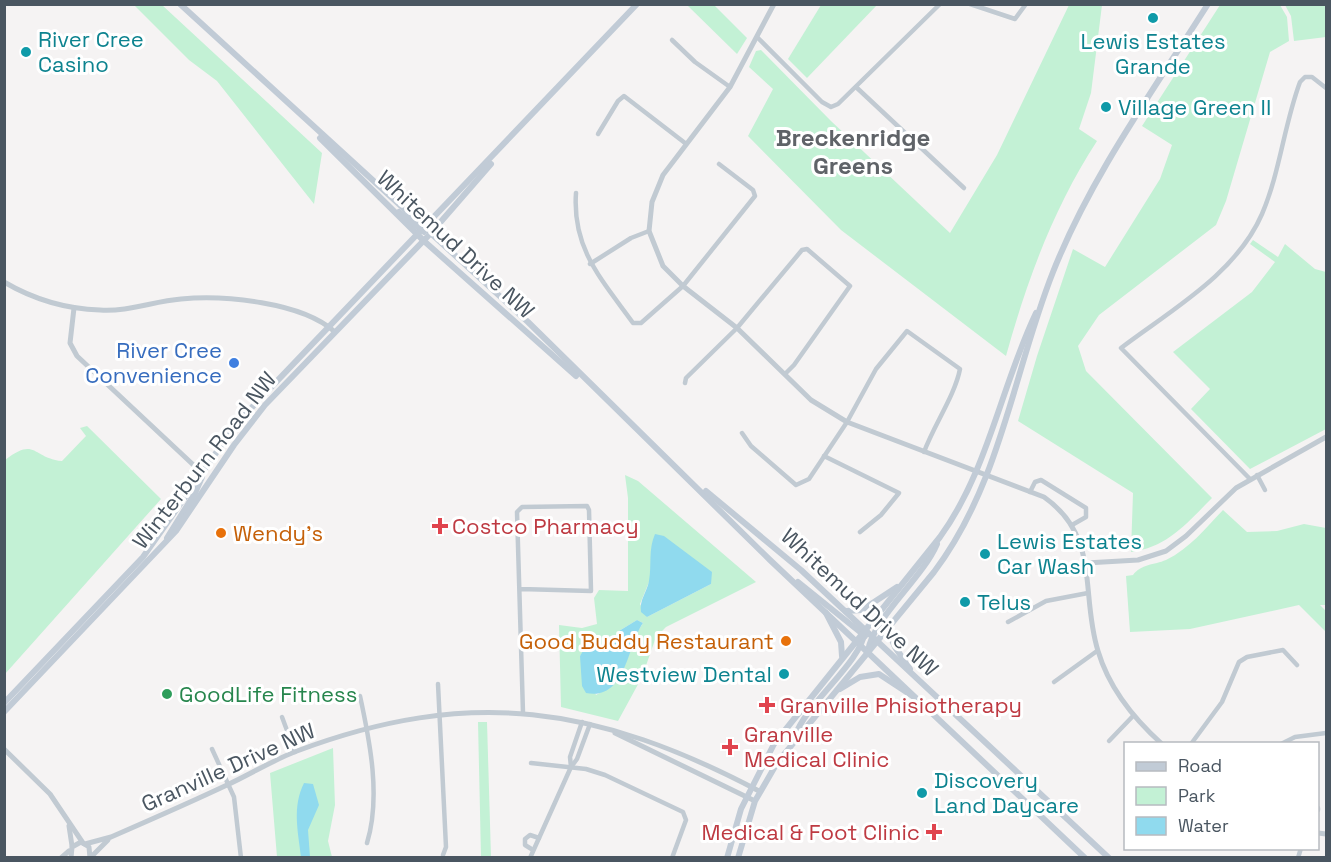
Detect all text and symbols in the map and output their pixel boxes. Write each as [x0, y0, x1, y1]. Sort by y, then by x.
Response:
marker: Lewis Estates Grande [1146, 11, 1160, 25]
place label: River Cree Casino [38, 25, 144, 78]
place label: Lewis Estates Grande [1080, 27, 1226, 80]
marker: River Cree Casino [19, 45, 33, 59]
place label: Village Green II [1118, 93, 1271, 121]
marker: Village Green II [1099, 100, 1113, 114]
district label: Breckenridge Greens [776, 122, 930, 181]
street label: Whitemud Drive NW [371, 164, 541, 324]
place label: River Cree Convenience [85, 336, 222, 389]
marker: River Cree Convenience [227, 356, 241, 370]
street label: Winterburn Road NW [126, 366, 282, 554]
place label: Costco Pharmacy [452, 512, 639, 540]
place label: Wendy's [233, 519, 323, 547]
marker: Costco Pharmacy [433, 519, 447, 533]
street label: Whitemud Drive NW [775, 522, 945, 682]
marker: Wendy's [214, 526, 228, 540]
place label: Lewis Estates Car Wash [997, 527, 1142, 580]
marker: Lewis Estates Car Wash [978, 547, 992, 561]
place label: Telus [977, 588, 1031, 616]
marker: Telus [958, 595, 972, 609]
place label: Good Buddy Restaurant [519, 627, 774, 655]
marker: Good Buddy Restaurant [779, 634, 793, 648]
place label: Westview Dental [596, 660, 772, 688]
marker: Westview Dental [777, 667, 791, 681]
place label: GoodLife Fitness [179, 680, 357, 708]
marker: GoodLife Fitness [160, 687, 174, 701]
place label: Granville Phisiotherapy [780, 691, 1022, 719]
marker: Granville Phisiotherapy [758, 696, 776, 714]
street label: Granville Drive NW [137, 716, 319, 818]
place label: Granville Medical Clinic [744, 720, 889, 773]
marker: Granville Medical Clinic [721, 738, 739, 756]
legend [1124, 742, 1319, 850]
text: Road [1178, 754, 1222, 777]
place label: Discovery Land Daycare [934, 766, 1079, 819]
text: Park [1178, 784, 1216, 807]
marker: Discovery Land Daycare [915, 786, 929, 800]
text: Water [1178, 814, 1229, 837]
place label: Medical & Foot Clinic [701, 818, 920, 846]
marker: Medical & Foot Clinic [925, 823, 943, 841]

